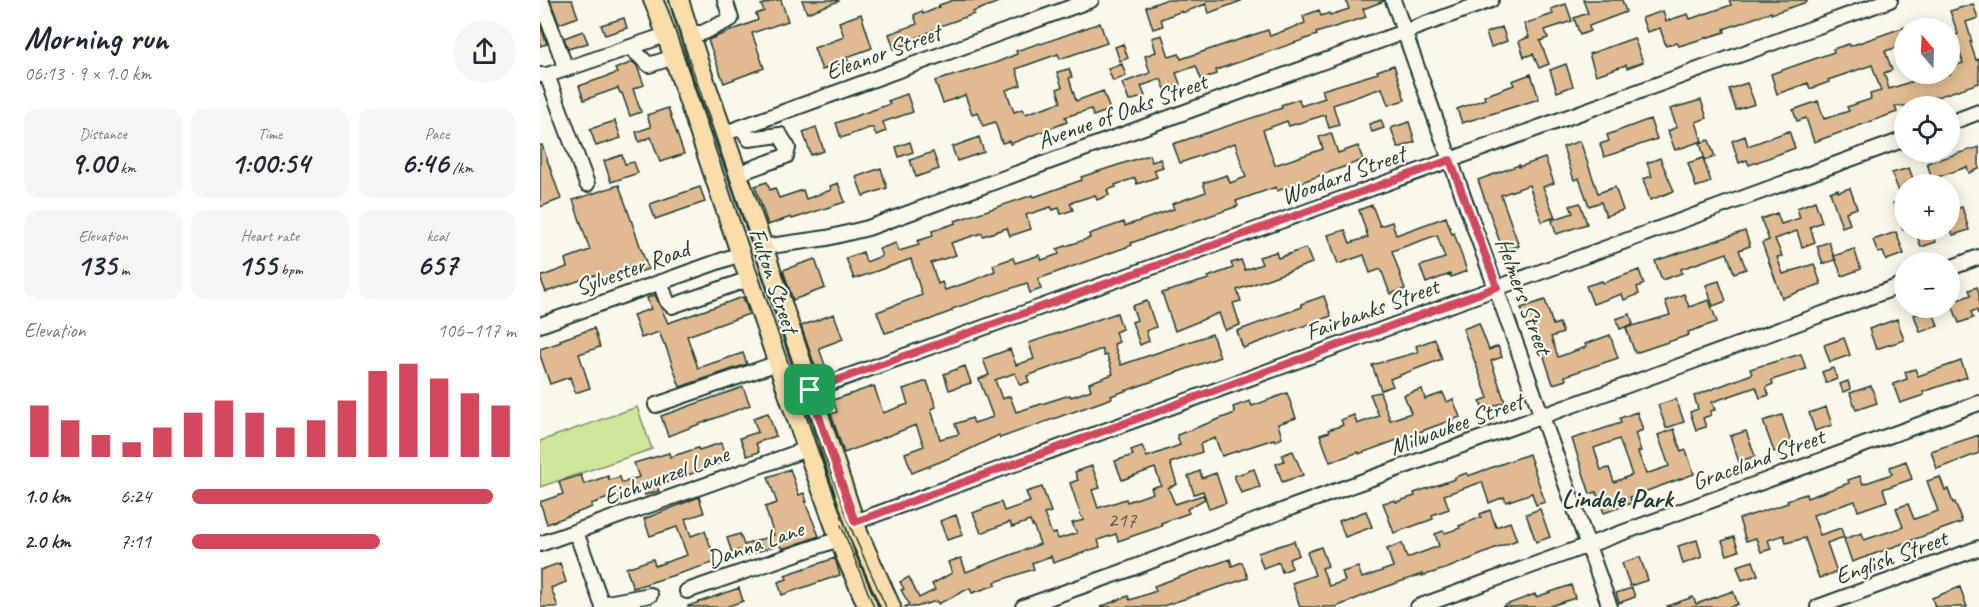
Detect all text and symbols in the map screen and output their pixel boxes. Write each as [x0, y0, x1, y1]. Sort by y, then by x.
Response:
street label: Eleanor Street [821, 16, 947, 87]
text: Morning run [24, 17, 168, 59]
north arrow [1894, 18, 1960, 84]
map controls [1894, 18, 1960, 318]
button: share [453, 20, 516, 83]
text: 06:13 · 9 × 1.0 km [24, 61, 151, 86]
street label: Avenue of Oaks Street [1033, 66, 1213, 156]
button: locate [1894, 96, 1960, 162]
text: Distance [79, 124, 127, 144]
text: Time [258, 124, 282, 144]
text: Pace [425, 124, 449, 144]
street label: Woodard Street [1277, 138, 1412, 211]
text: 9.00 [70, 144, 116, 182]
text: 1:00:54 [231, 144, 309, 182]
text: 6:46 [401, 144, 448, 182]
text: km [116, 158, 136, 178]
text: /km [448, 158, 473, 178]
button: + [1894, 174, 1960, 240]
street label: Fulton Street [742, 224, 807, 339]
text: Elevation [78, 226, 128, 246]
text: Heart rate [241, 226, 299, 246]
text: kcal [426, 226, 448, 246]
street label: Sylvester Road [571, 232, 696, 302]
street label: Helmers Street [1489, 233, 1560, 361]
text: 135 [77, 246, 117, 284]
text: 155 [237, 246, 277, 284]
text: 657 [417, 246, 457, 284]
button: − [1894, 252, 1960, 318]
text: m [117, 260, 129, 280]
text: bpm [277, 260, 303, 280]
street label: Fairbanks Street [1301, 270, 1445, 347]
text: Elevation [24, 318, 86, 343]
text: 106–117 m [437, 318, 516, 343]
pin [784, 364, 835, 415]
icon: arrive [793, 373, 826, 406]
street label: Milwaukee Street [1385, 385, 1530, 462]
street label: Graceland Street [1688, 420, 1830, 497]
street label: Eichwurzel Lane [599, 438, 735, 512]
district label: Lindale Park [1562, 482, 1675, 515]
text: 1.0 km [24, 484, 71, 509]
text: 6:24 [120, 484, 151, 509]
house number: 217 [1108, 507, 1138, 533]
street label: Danna Lane [703, 513, 809, 574]
street label: English Street [1831, 522, 1953, 591]
text: 2.0 km [24, 529, 71, 554]
text: 7:11 [120, 529, 151, 554]

